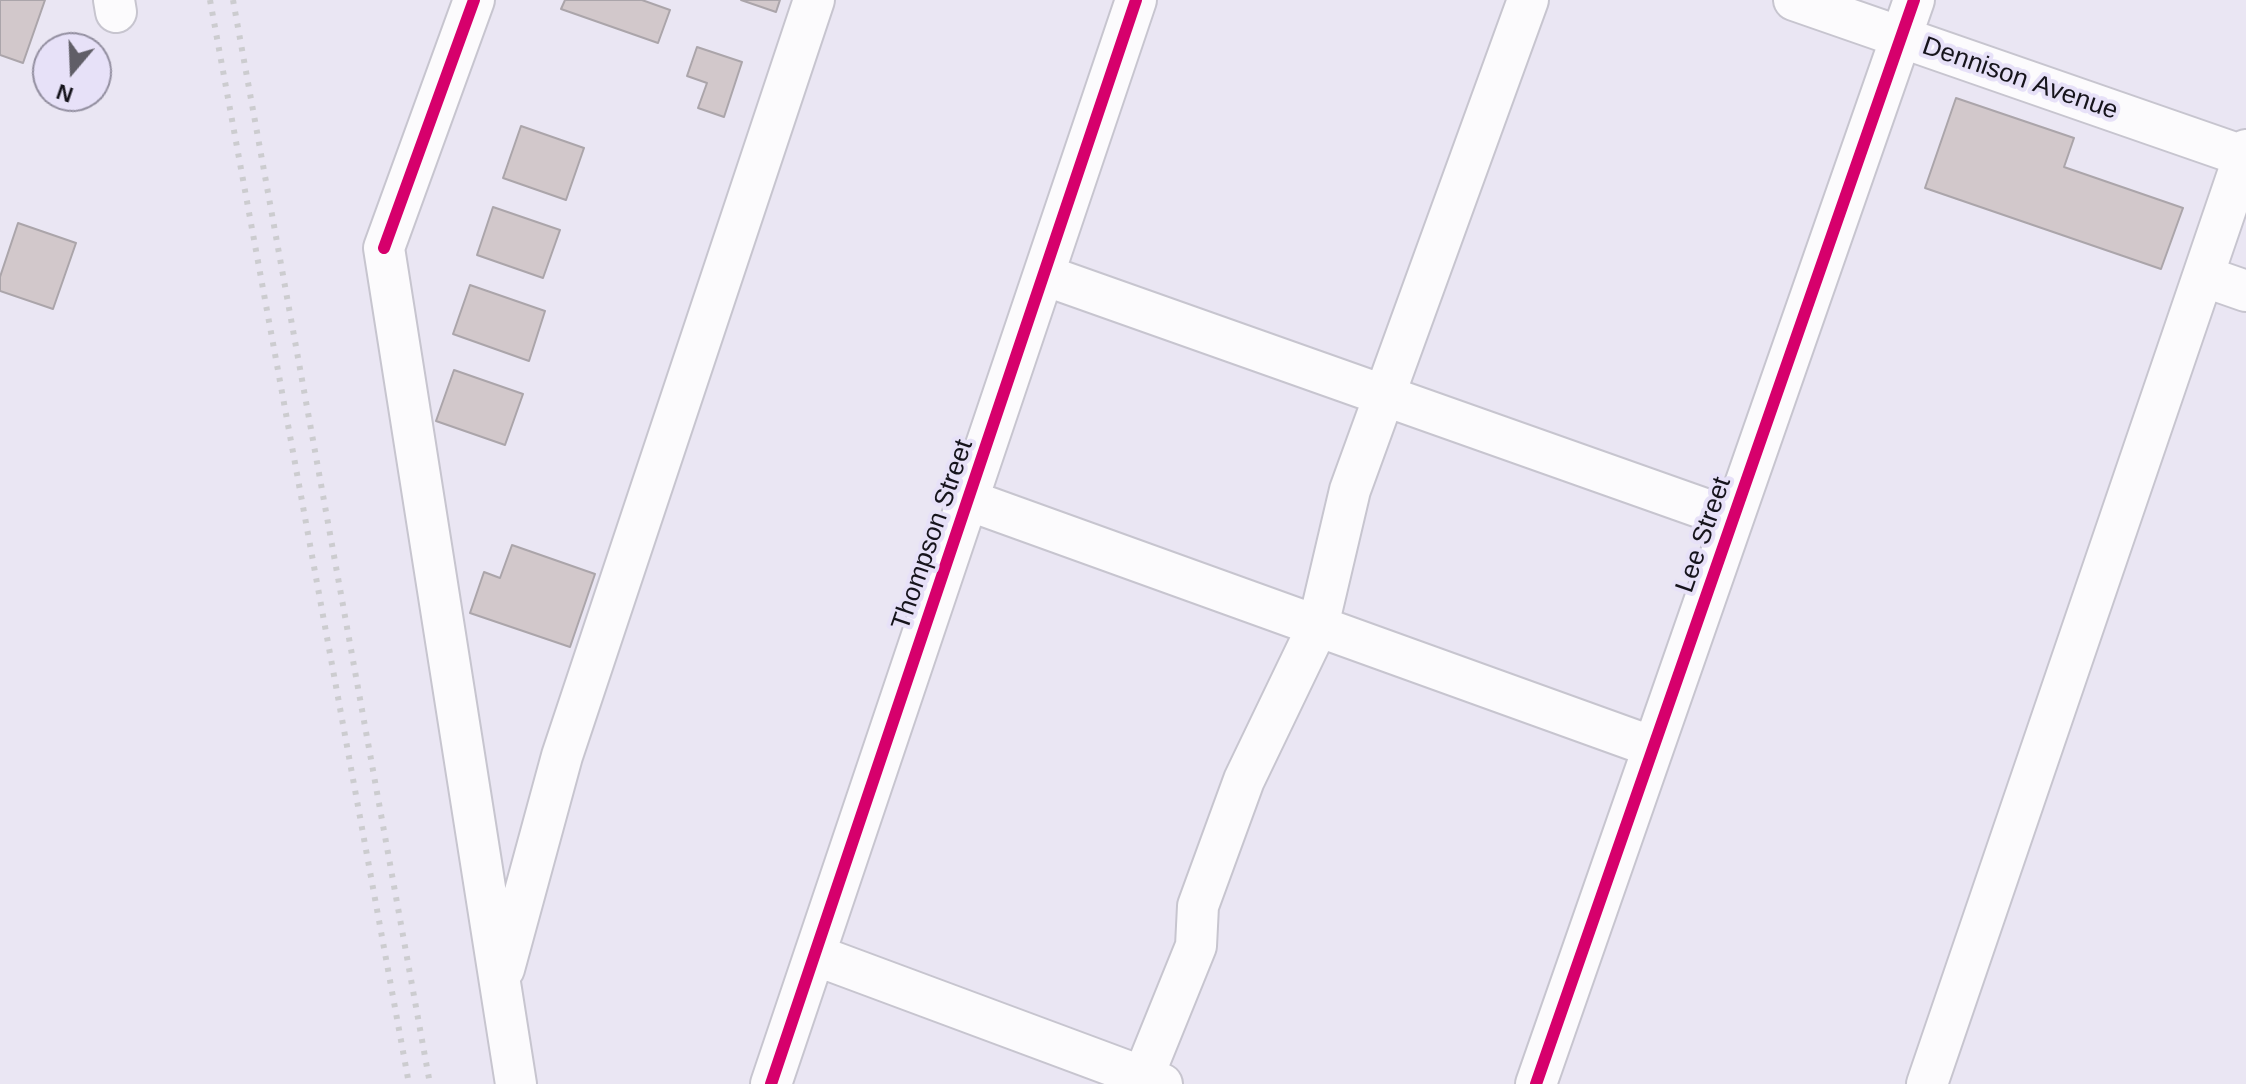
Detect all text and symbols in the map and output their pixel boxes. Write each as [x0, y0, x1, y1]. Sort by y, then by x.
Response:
street label: Dennison Avenue [1918, 31, 2122, 127]
north arrow [32, 32, 112, 112]
text: N [53, 79, 76, 108]
street label: Thompson Street [886, 436, 980, 634]
street label: Lee Street [1670, 473, 1738, 597]

